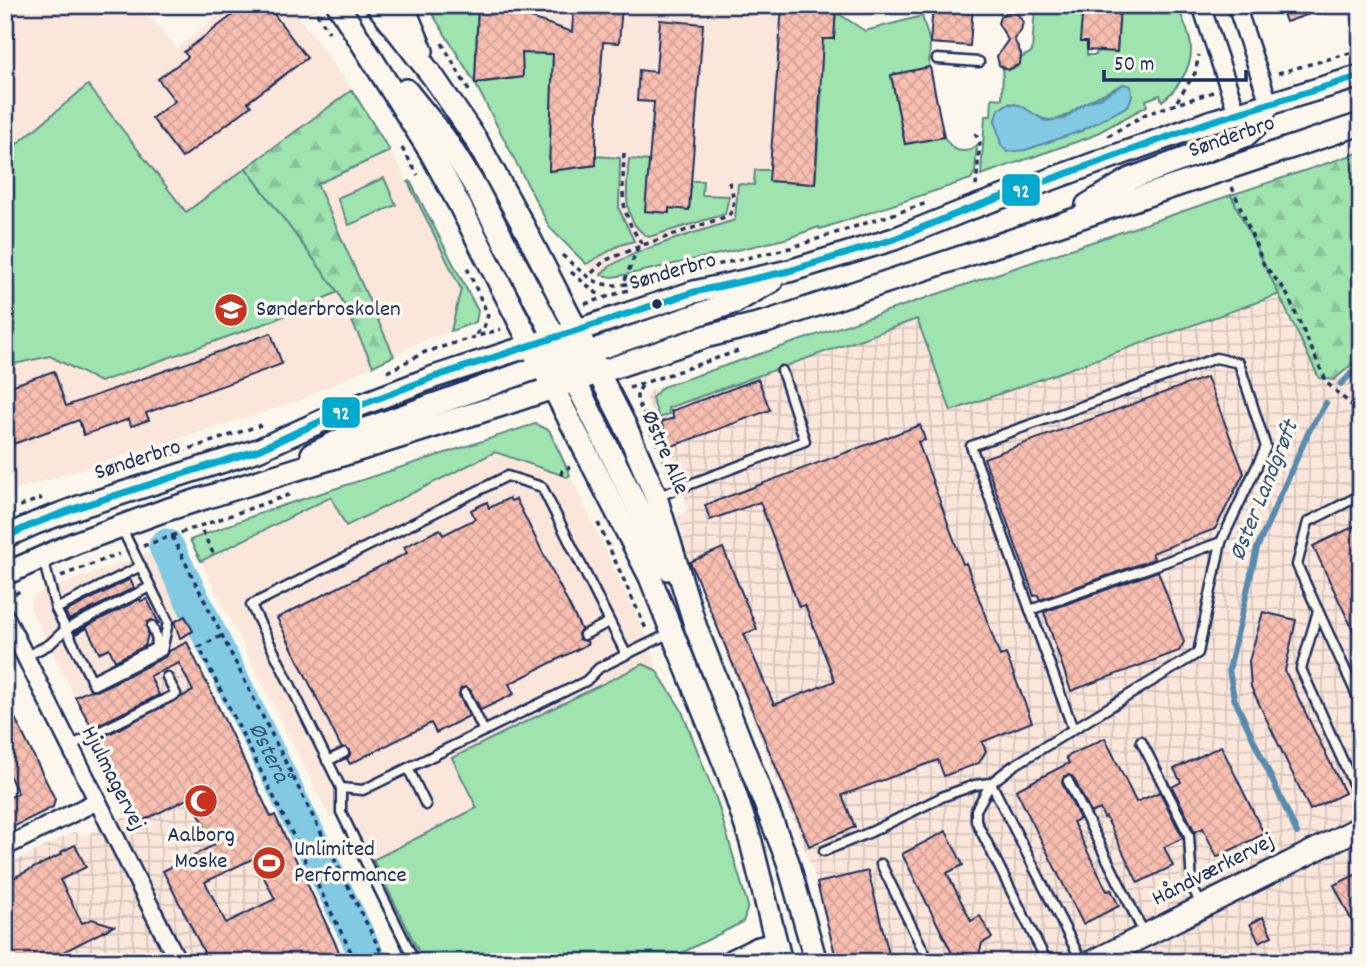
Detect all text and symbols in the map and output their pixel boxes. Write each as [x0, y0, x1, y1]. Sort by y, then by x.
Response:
scale bar [1104, 38, 1245, 82]
text: 50 m [1114, 51, 1154, 81]
street label: Sønderbro [1184, 108, 1280, 168]
line badge: 92 [1001, 173, 1041, 207]
text: 92 [1012, 180, 1030, 207]
street label: Sønderbro [626, 245, 720, 301]
school or university icon: Sønderbroskolen [212, 291, 250, 329]
place label: Sønderbroskolen [256, 294, 401, 327]
unlabelled marker [650, 297, 664, 311]
line badge: 92 [321, 396, 361, 429]
text: 92 [332, 402, 350, 429]
street label: Østre Alle [632, 406, 696, 500]
water label: Øster Landgrøft [1222, 414, 1309, 566]
street label: Sønderbro [90, 432, 186, 490]
water label: Østerå [238, 717, 297, 790]
street label: Hjulmagervej [71, 721, 153, 837]
mosque icon: Aalborg Moske [182, 782, 220, 820]
place label: Aalborg Moske [167, 820, 235, 879]
street label: Håndværkervej [1147, 826, 1281, 916]
place label: Unlimited Performance [294, 834, 407, 893]
sports icon: Unlimited Performance [250, 844, 288, 882]

